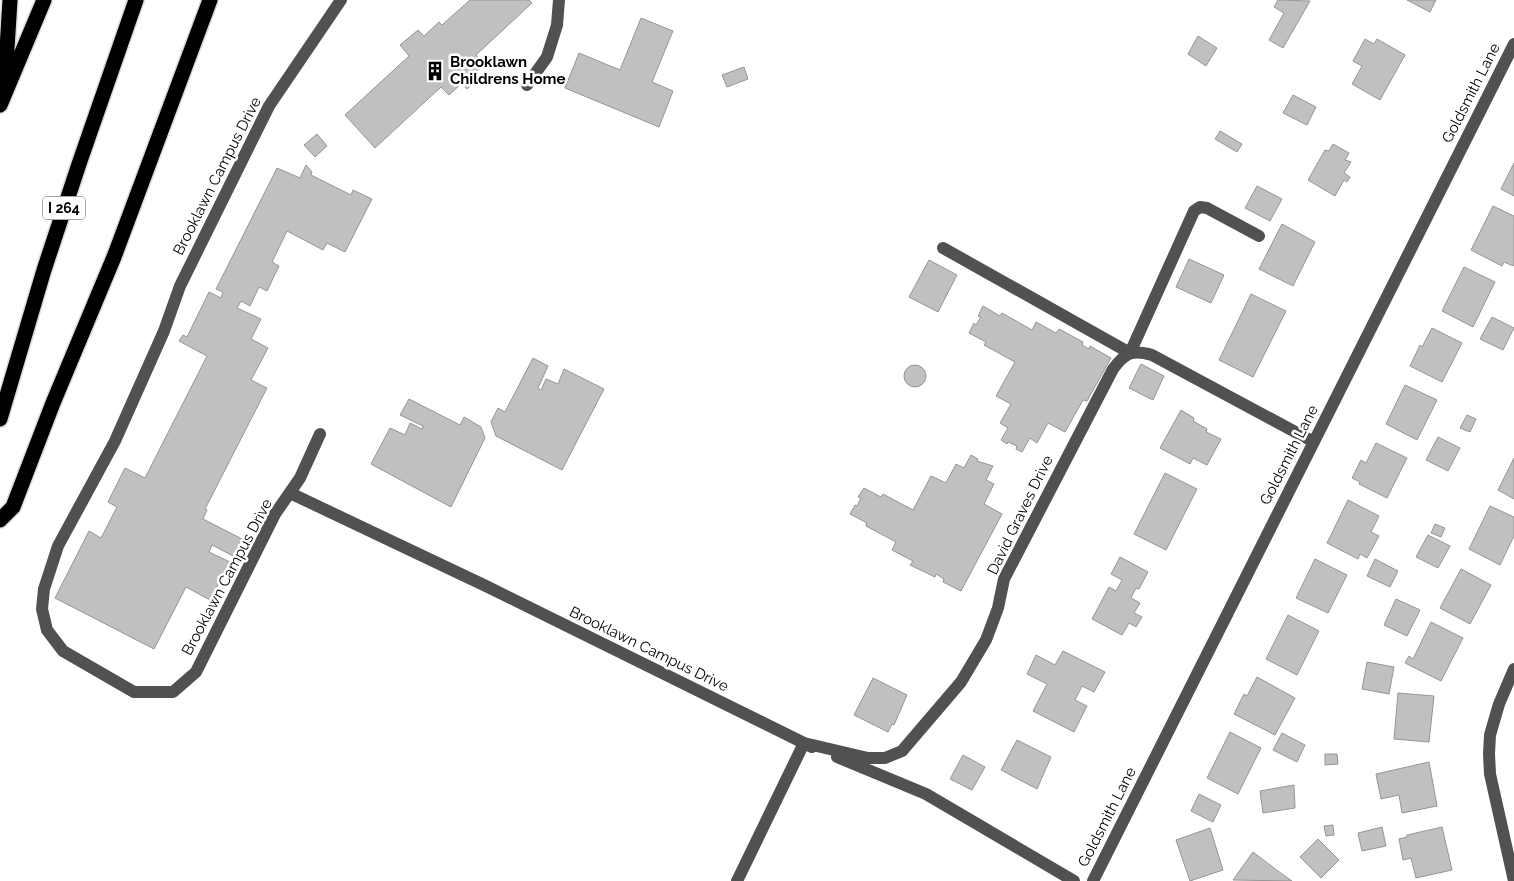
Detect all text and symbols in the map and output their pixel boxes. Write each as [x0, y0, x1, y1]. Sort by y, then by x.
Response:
street label: Goldsmith Lane [1438, 40, 1504, 146]
place label: Brooklawn Childrens Home [450, 53, 565, 88]
building icon: Brooklawn Childrens Home [424, 60, 446, 82]
street label: Brooklawn Campus Drive [169, 94, 265, 258]
road number: I 264 [43, 197, 85, 220]
street label: Goldsmith Lane [1256, 402, 1322, 508]
street label: David Graves Drive [983, 452, 1057, 578]
street label: Brooklawn Campus Drive [178, 495, 276, 658]
street label: Brooklawn Campus Drive [566, 603, 732, 696]
street label: Goldsmith Lane [1074, 764, 1140, 870]

